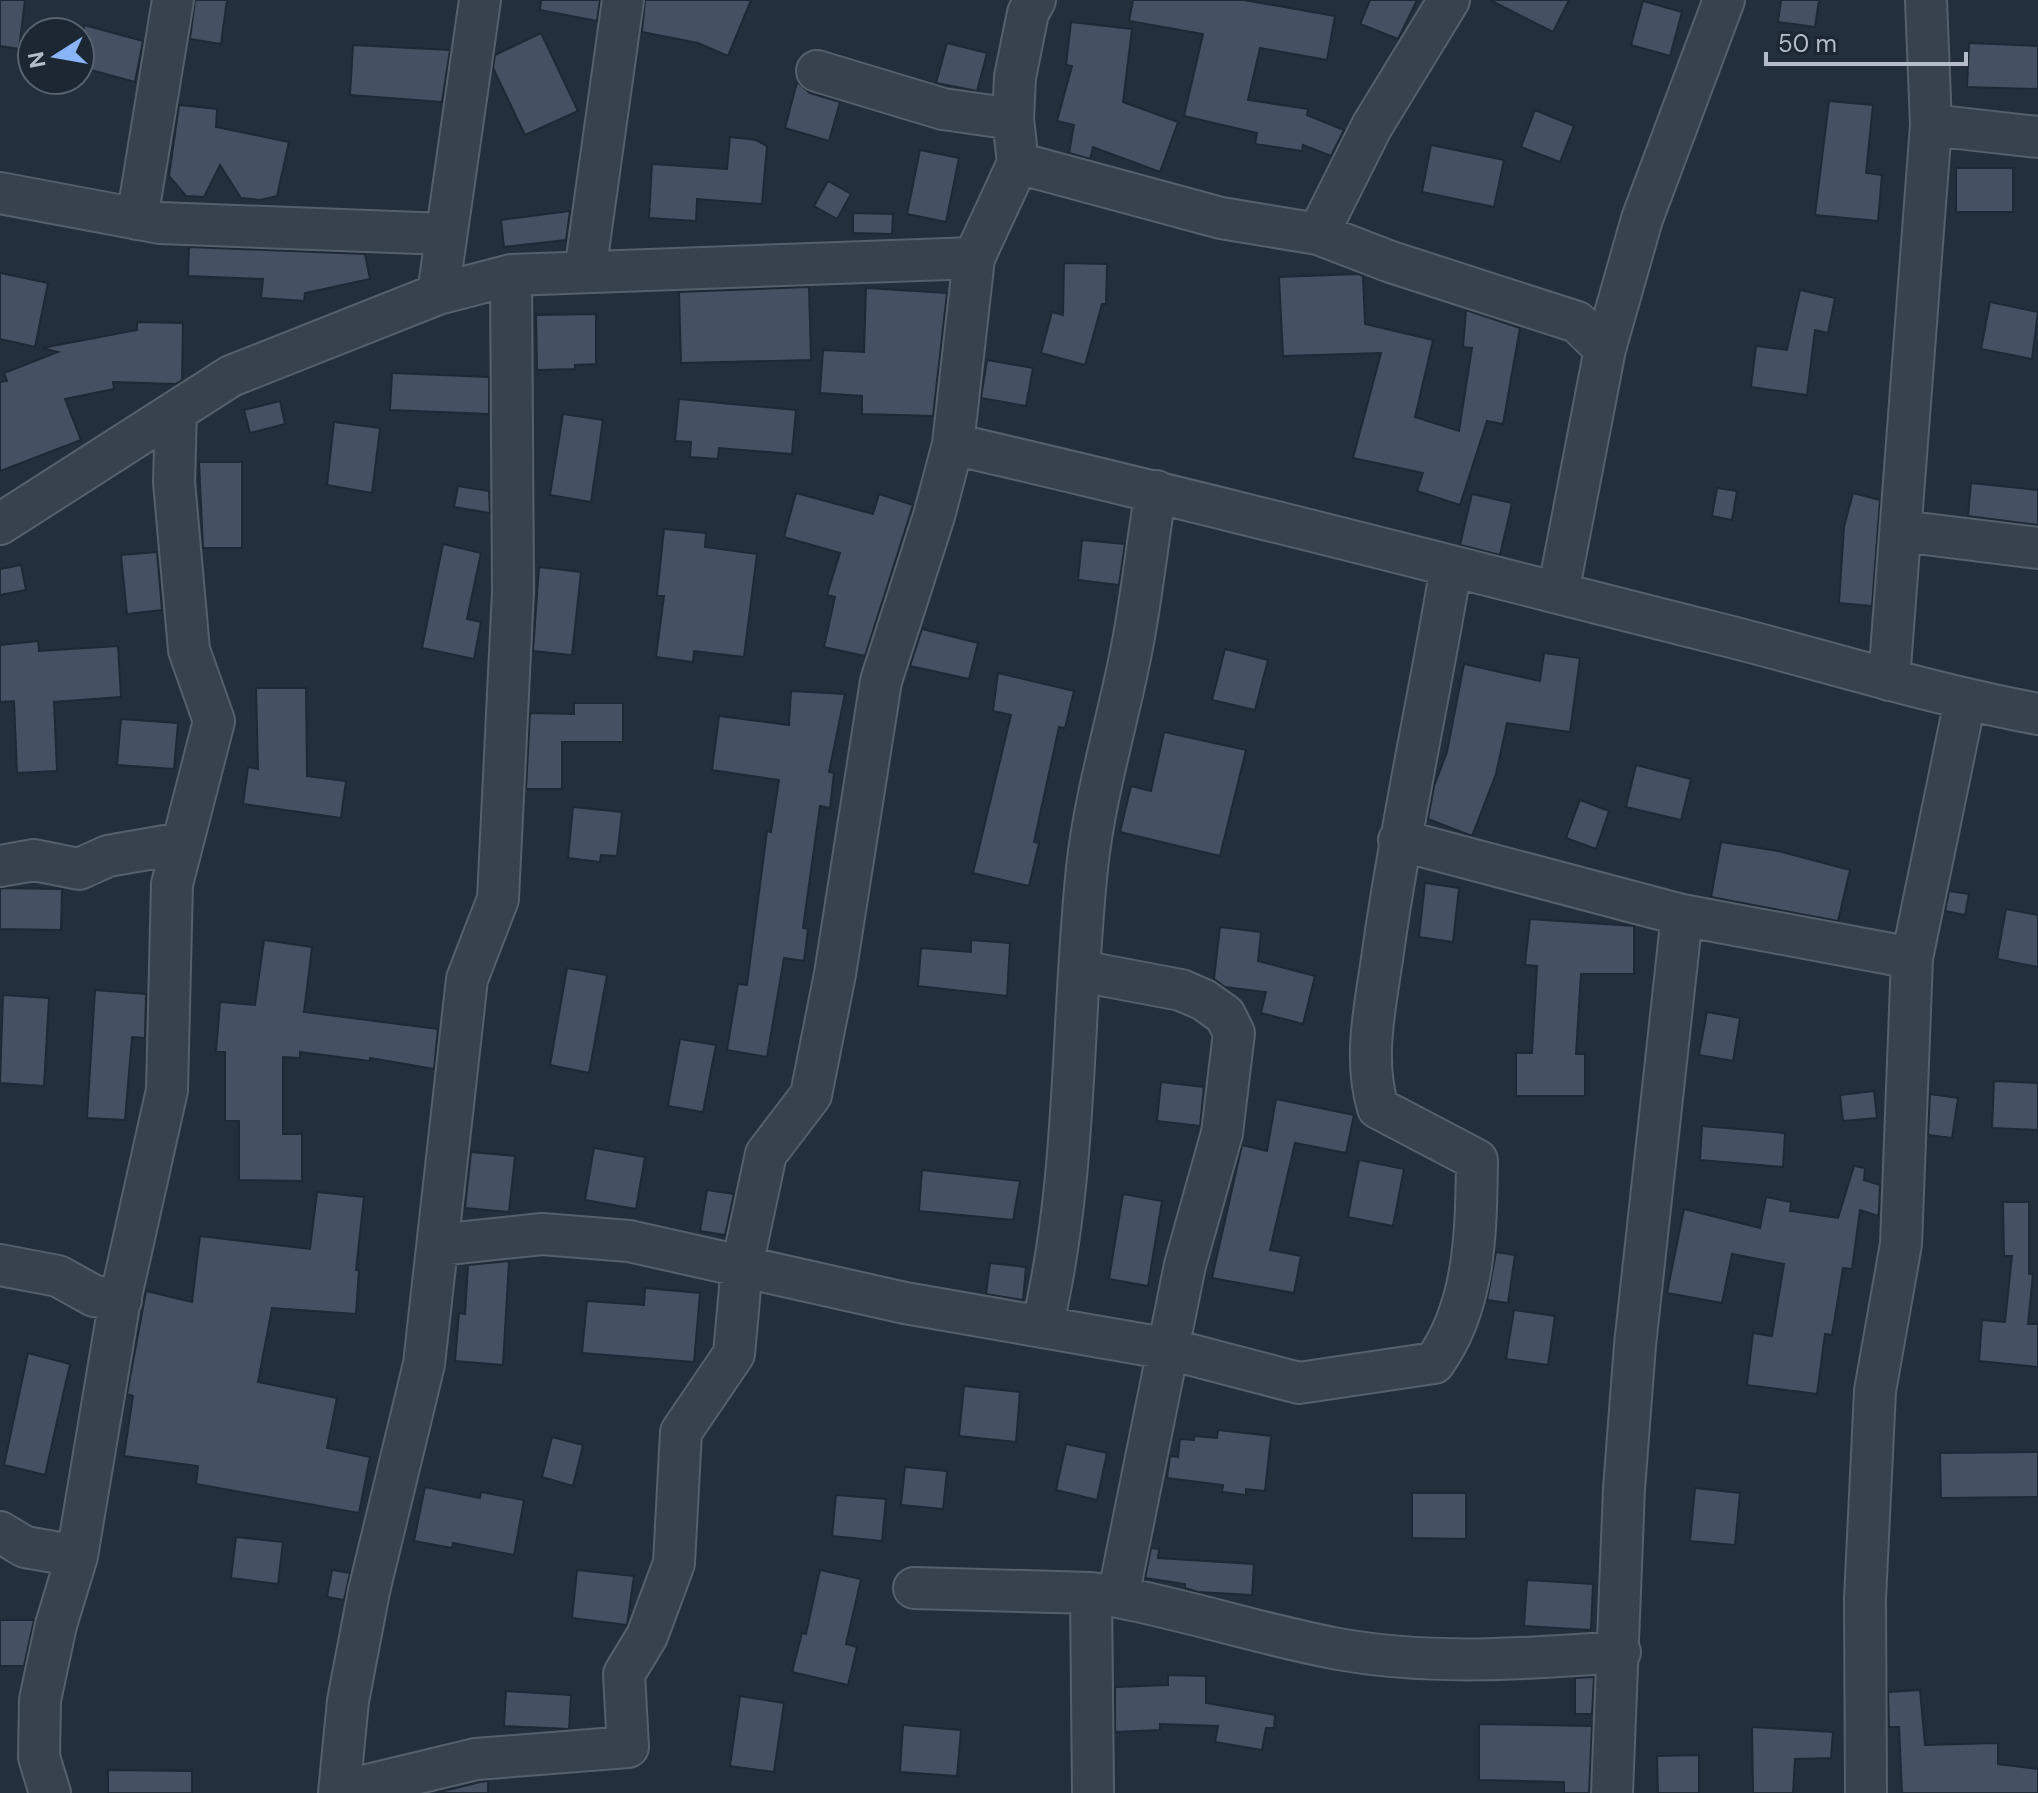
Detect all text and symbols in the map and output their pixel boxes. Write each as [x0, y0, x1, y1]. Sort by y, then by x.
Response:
north arrow [16, 16, 96, 96]
scale bar [1766, 16, 1966, 66]
text: 50 m [1778, 28, 1837, 59]
text: N [21, 49, 53, 70]

